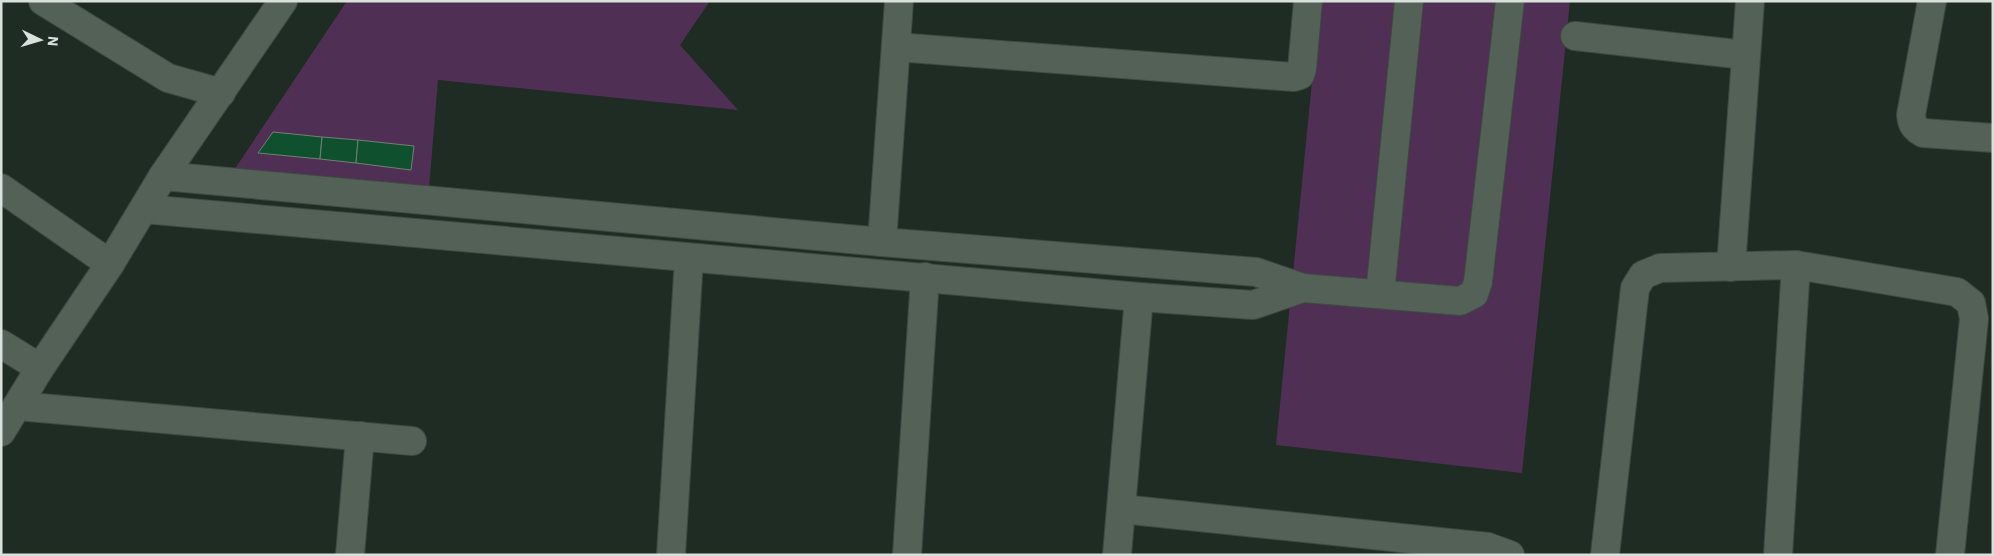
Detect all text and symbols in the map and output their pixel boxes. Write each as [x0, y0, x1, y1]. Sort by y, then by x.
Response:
north arrow [15, 15, 65, 65]
text: N [44, 35, 62, 47]

